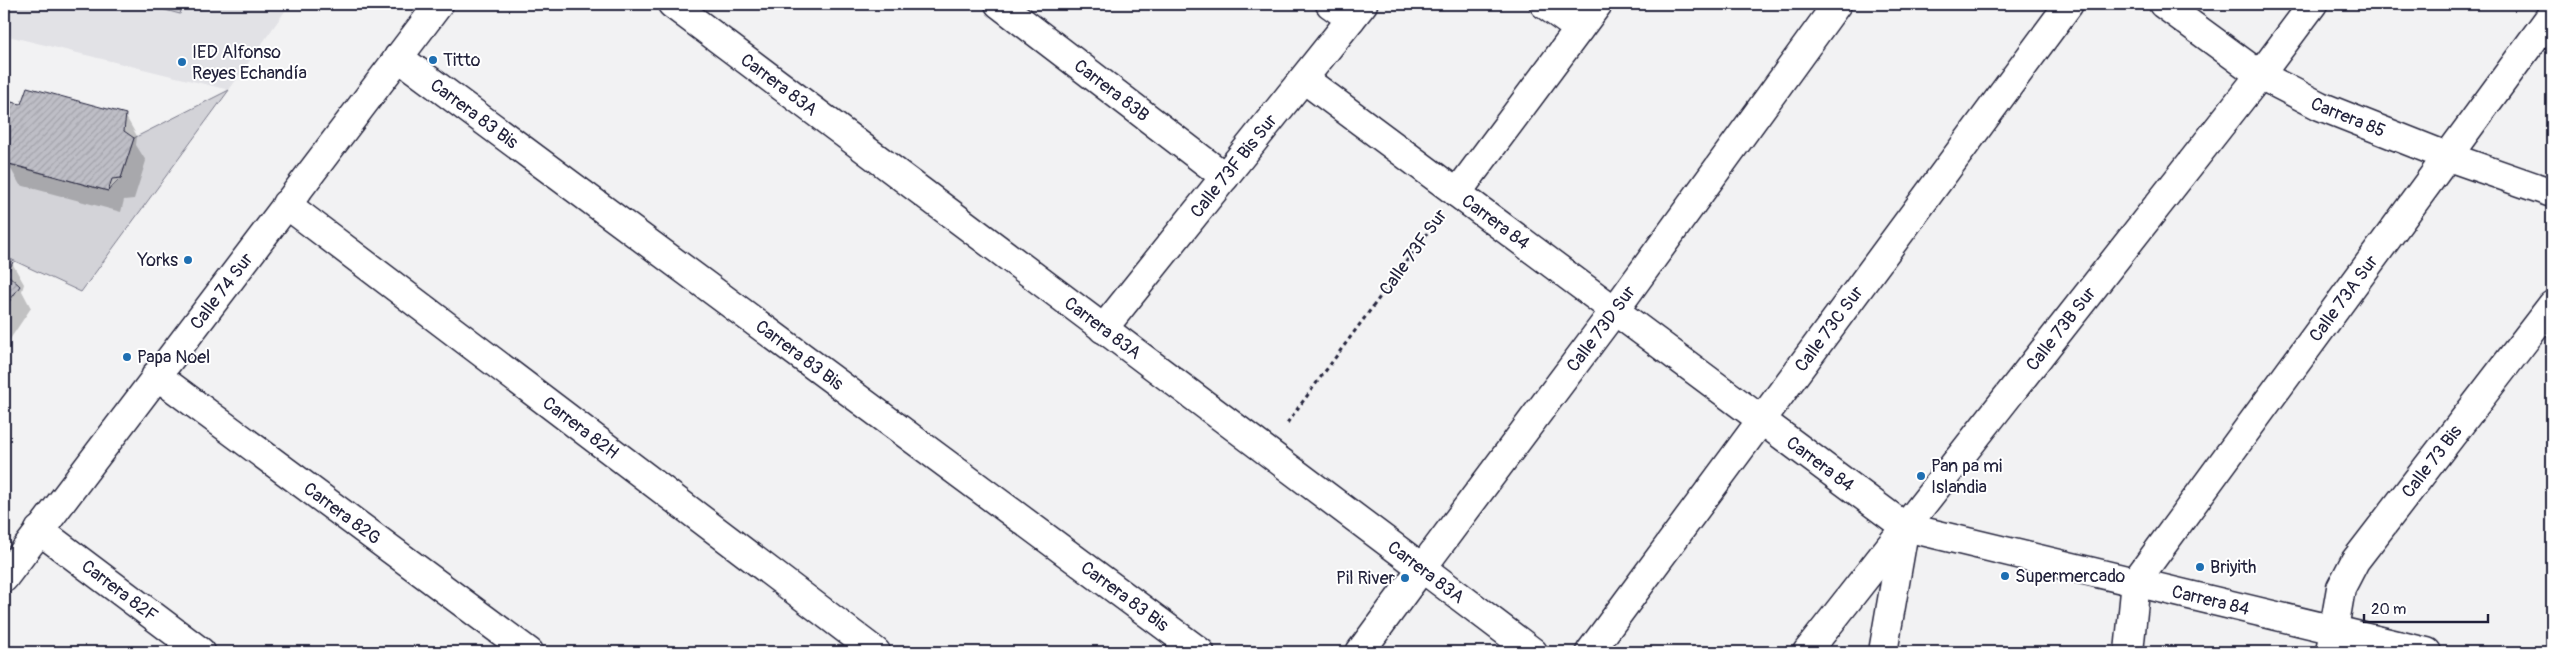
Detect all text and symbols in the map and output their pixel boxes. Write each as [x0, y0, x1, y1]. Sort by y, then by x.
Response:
place label: IED Alfonso Reyes Echandía [192, 41, 307, 85]
place label: Titto [443, 49, 481, 72]
street label: Carrera 83A [736, 49, 822, 121]
marker: Titto [427, 54, 439, 66]
street label: Carrera 83B [1069, 55, 1154, 127]
marker: IED Alfonso Reyes Echandía [176, 56, 188, 68]
street label: Carrera 83 Bis [425, 74, 523, 154]
street label: Carrera 85 [2307, 92, 2389, 143]
street label: Calle 73F Bis Sur [1185, 109, 1283, 223]
street label: Carrera 84 [1457, 189, 1534, 255]
street label: Calle 73F Sur [1374, 204, 1453, 300]
street label: Calle 74 Sur [185, 248, 259, 334]
place label: Yorks [137, 249, 178, 272]
street label: Calle 73A Sur [2304, 250, 2384, 347]
marker: Yorks [182, 254, 194, 266]
street label: Calle 73D Sur [1562, 281, 1641, 377]
street label: Calle 73C Sur [1790, 281, 1869, 377]
street label: Calle 73B Sur [2021, 282, 2102, 376]
street label: Carrera 83A [1059, 292, 1146, 365]
street label: Carrera 83 Bis [751, 315, 848, 396]
place label: Papa Noel [137, 346, 210, 369]
marker: Papa Noel [121, 351, 133, 363]
street label: Carrera 82H [538, 392, 623, 465]
street label: Calle 73 Bis [2397, 421, 2467, 503]
street label: Carrera 84 [1781, 431, 1859, 497]
place label: Pan pa mi Islandia [1931, 455, 2002, 499]
marker: Pan pa mi Islandia [1915, 470, 1927, 482]
street label: Carrera 82G [299, 477, 385, 550]
street label: Carrera 83A [1383, 536, 1469, 609]
street label: Carrera 82F [77, 555, 162, 627]
street label: Carrera 83 Bis [1076, 556, 1173, 637]
place label: Briyith [2210, 556, 2256, 579]
marker: Briyith [2194, 561, 2206, 573]
place label: Supermercado [2015, 565, 2126, 588]
place label: Pil River [1336, 567, 1396, 590]
marker: Supermercado [1999, 570, 2011, 582]
marker: Pil River [1399, 572, 1411, 584]
street label: Carrera 84 [2169, 580, 2252, 621]
scale bar [2364, 591, 2487, 623]
text: 20 m [2371, 600, 2406, 619]

